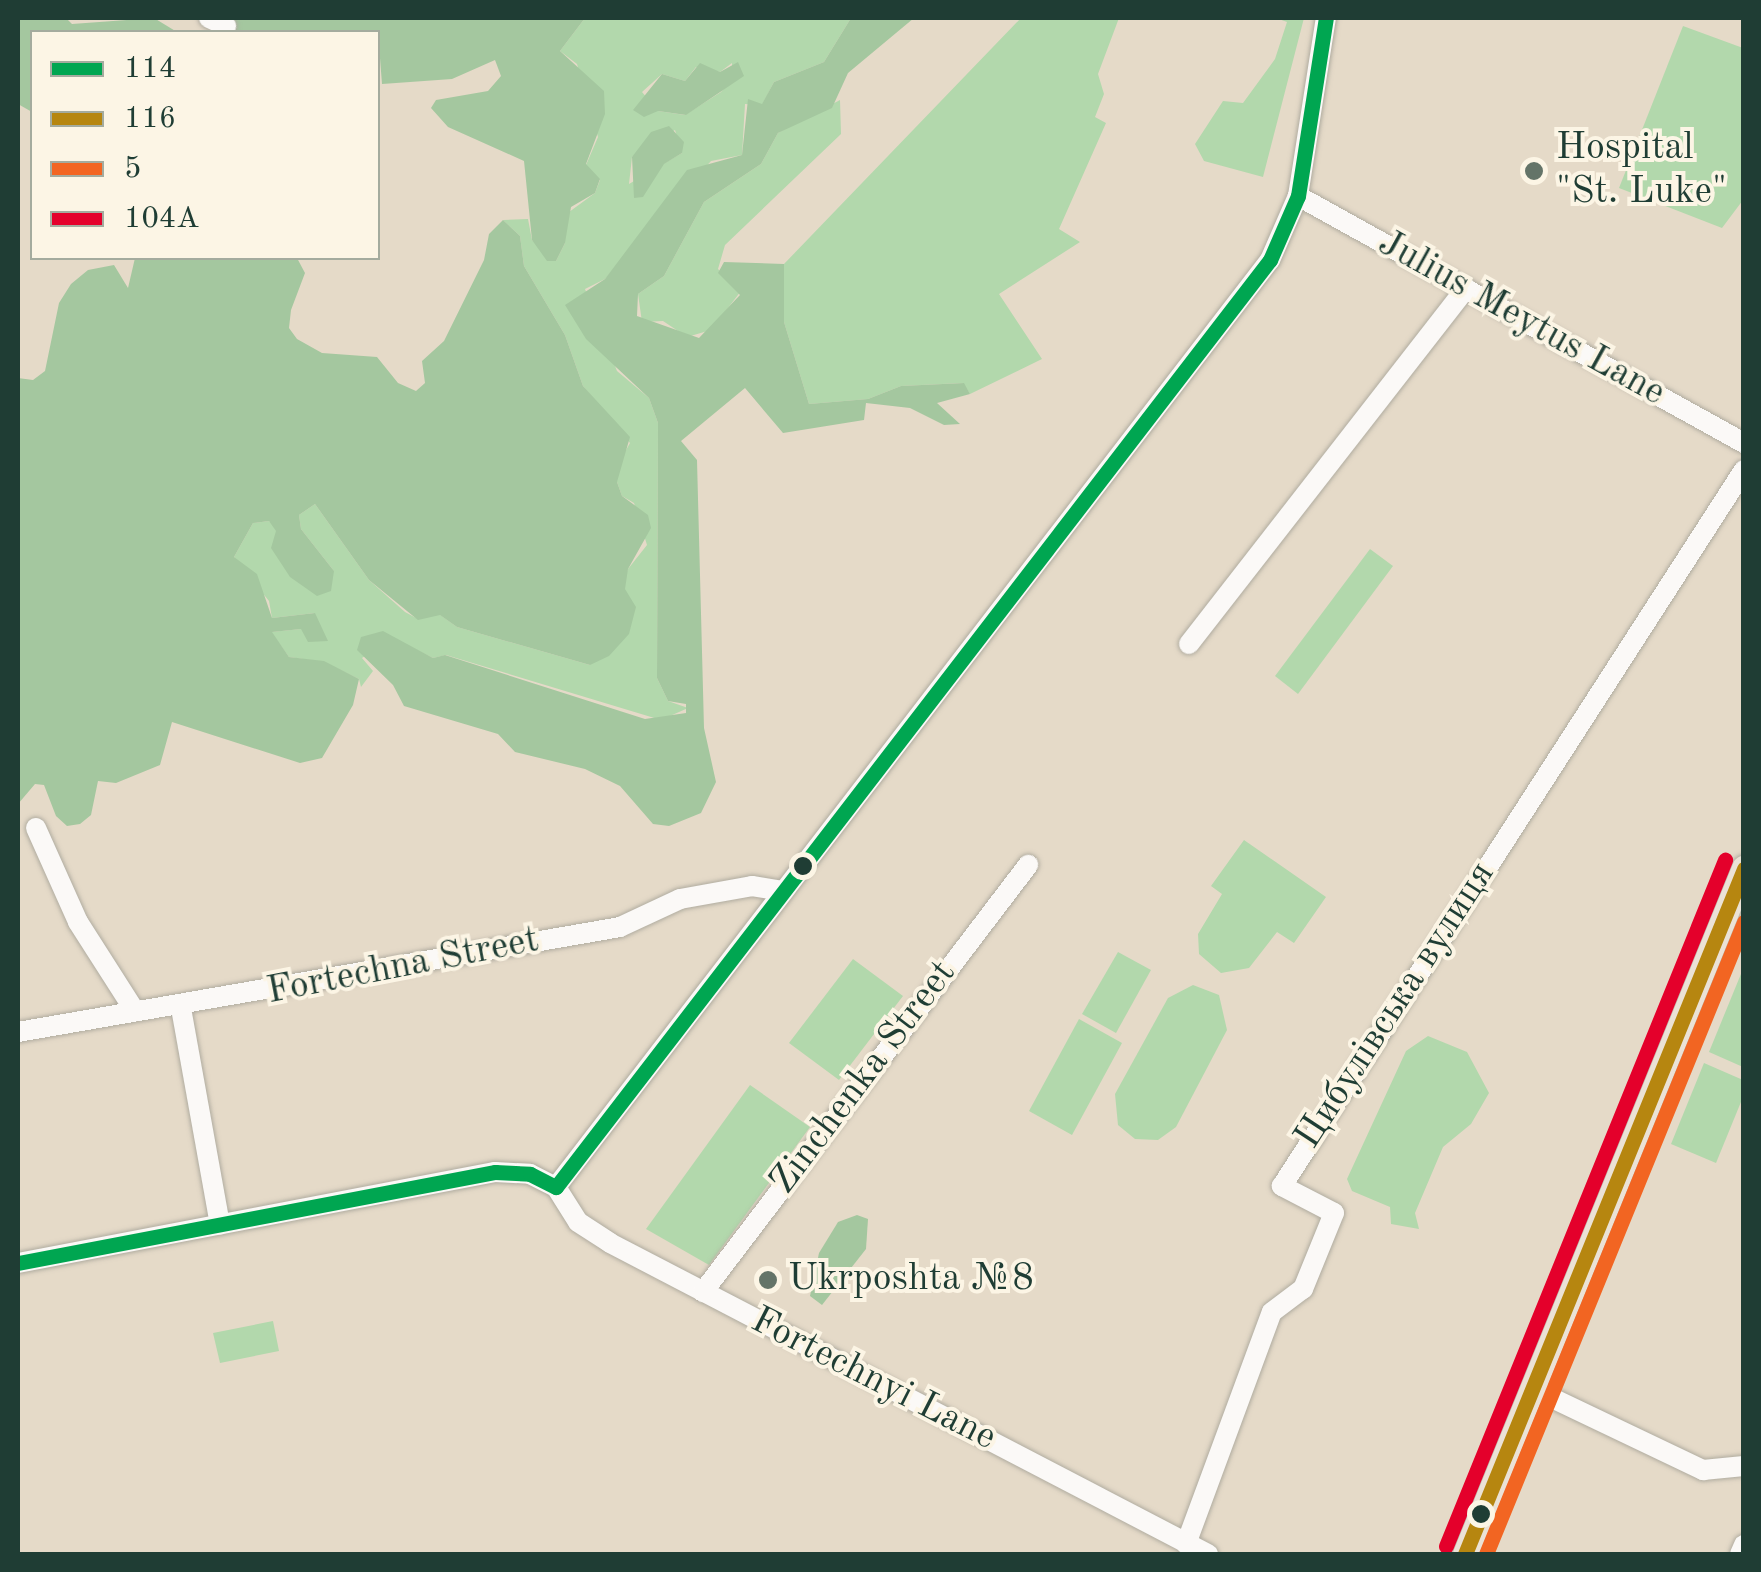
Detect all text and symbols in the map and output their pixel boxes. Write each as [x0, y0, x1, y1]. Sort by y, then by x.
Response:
legend [30, 30, 380, 260]
text: 114 [124, 54, 176, 84]
text: 116 [124, 104, 176, 134]
place label: Hospital "St. Luke" [1556, 126, 1727, 215]
text: 5 [124, 154, 141, 184]
marker: Hospital "St. Luke" [1521, 158, 1547, 184]
text: 104А [124, 204, 199, 234]
street label: Julius Meytus Lane [1369, 221, 1673, 417]
street label: Цибулівська вулиця [1286, 854, 1506, 1158]
unlabelled marker [793, 856, 813, 876]
street label: Fortechna Street [263, 918, 543, 1016]
street label: Zinchenka Street [761, 952, 967, 1204]
place label: Ukrposhta №8 [788, 1257, 1034, 1303]
marker: Ukrposhta №8 [757, 1269, 779, 1291]
street label: Fortechnyi Lane [743, 1299, 1003, 1461]
unlabelled marker [1471, 1504, 1491, 1524]

